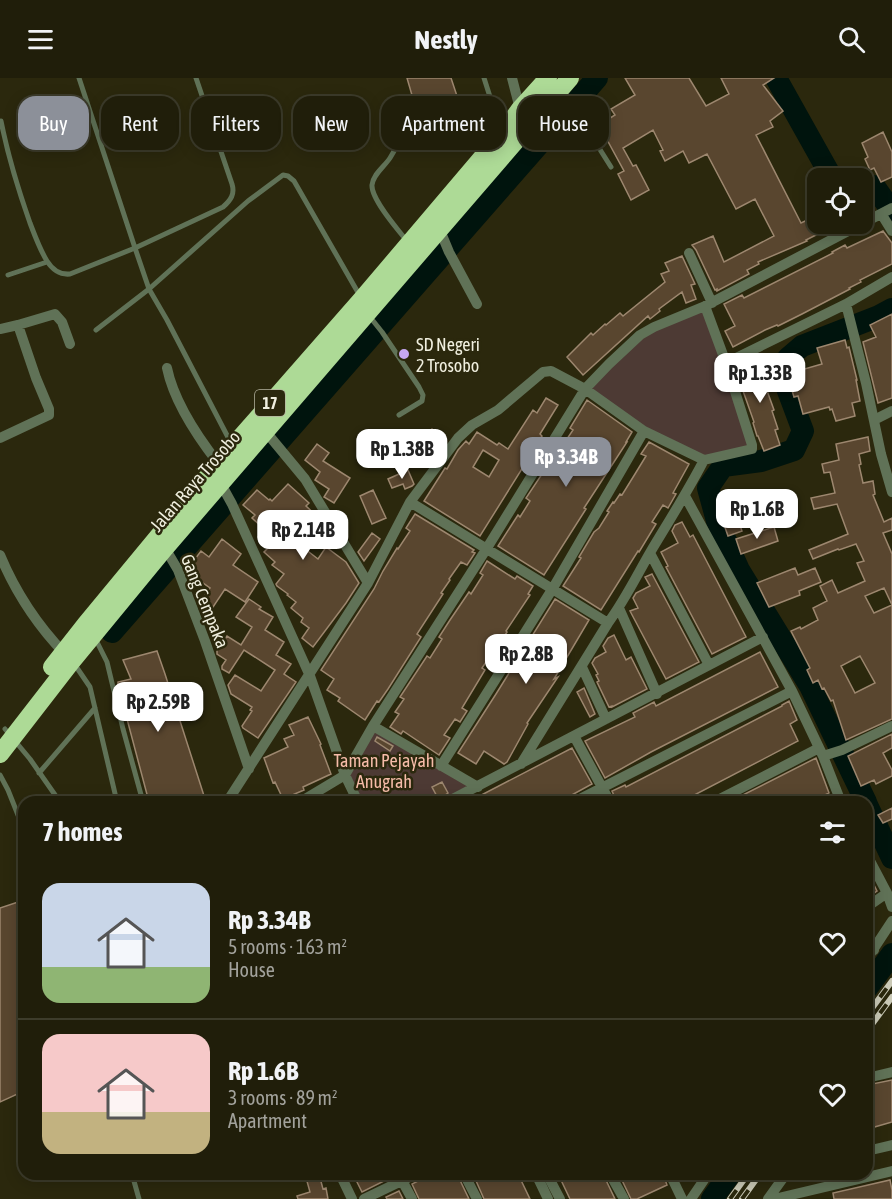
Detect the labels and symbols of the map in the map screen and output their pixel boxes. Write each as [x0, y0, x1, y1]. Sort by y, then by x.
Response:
place label: SD Negeri 2 Trosobo [416, 334, 480, 376]
marker: SD Negeri 2 Trosobo [397, 347, 411, 361]
pin: Rp 1.33B [698, 353, 822, 404]
road number: 17 [255, 390, 285, 416]
street label: Jalan Raya Trosobo [146, 426, 244, 536]
pin: Rp 1.38B [340, 429, 464, 480]
pin: Rp 3.34B [504, 437, 628, 488]
pin: Rp 1.6B [702, 489, 812, 540]
pin: Rp 2.14B [241, 510, 365, 561]
street label: Gang Cempaka [177, 551, 233, 651]
pin: Rp 2.8B [471, 634, 581, 685]
pin: Rp 2.59B [96, 682, 220, 733]
park label: Taman Pejayah Anugrah [333, 750, 435, 792]

